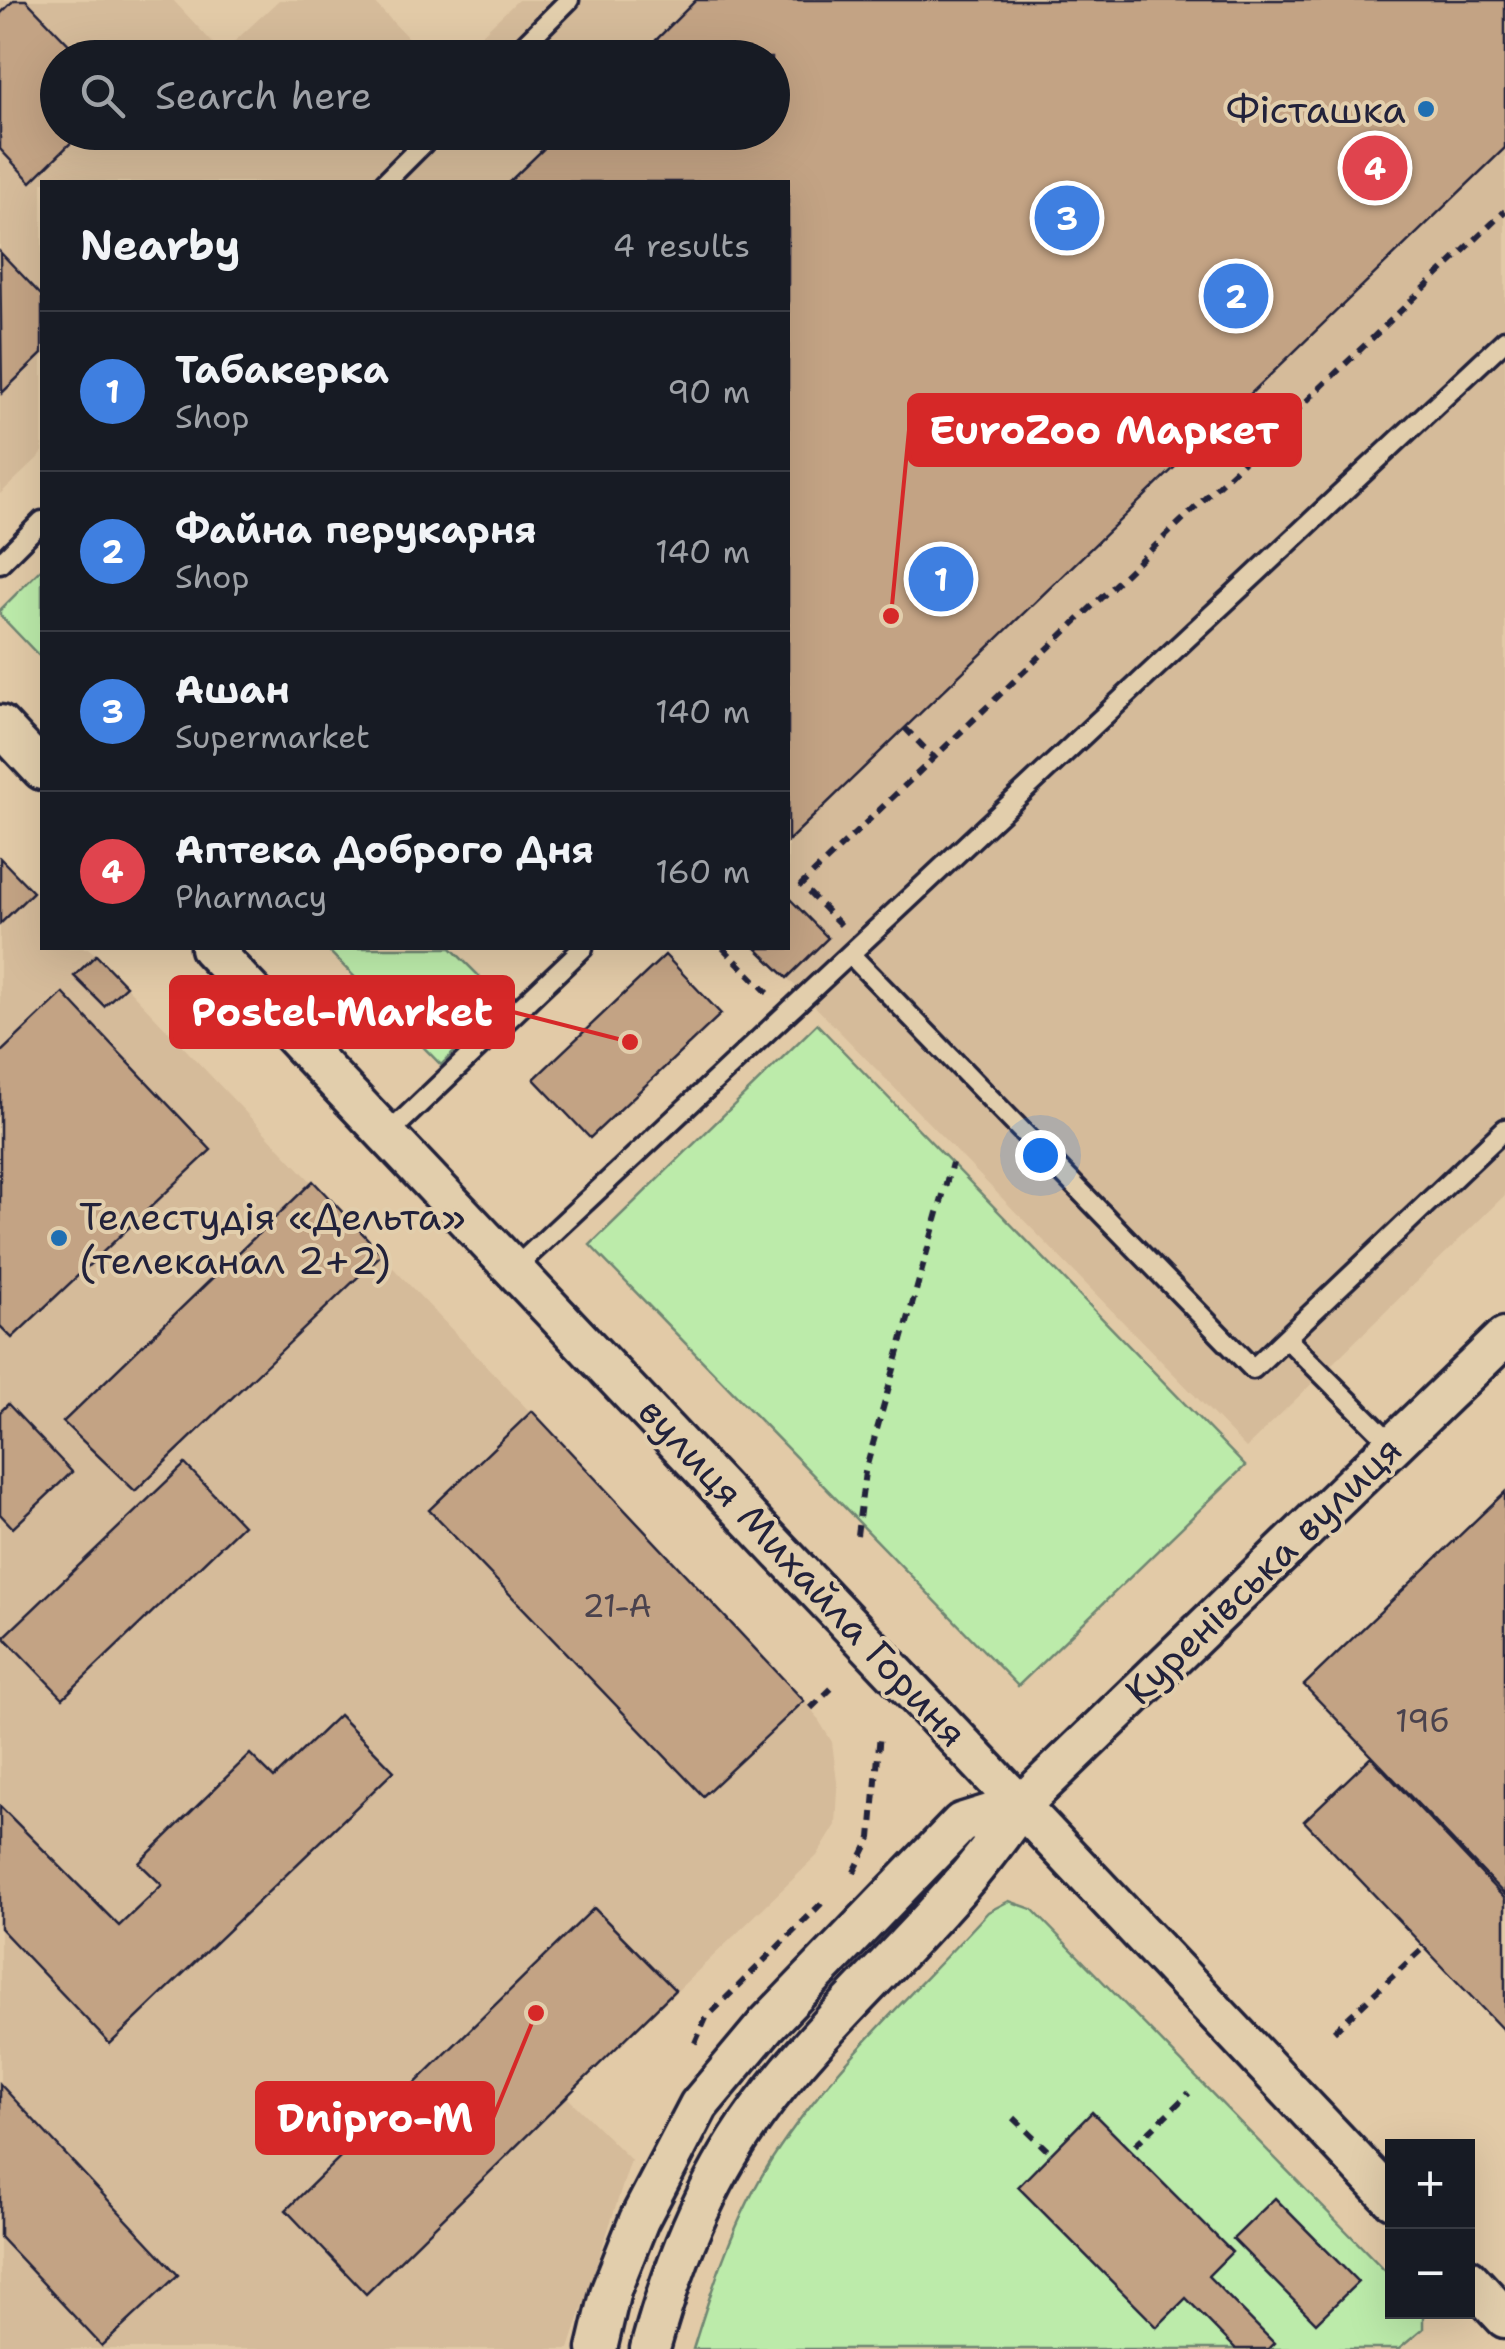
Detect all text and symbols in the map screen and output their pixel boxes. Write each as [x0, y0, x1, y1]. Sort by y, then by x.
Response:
search box [40, 40, 790, 150]
icon: search [75, 68, 130, 123]
text: Search here [155, 70, 372, 121]
place label: Фісташка [1226, 84, 1406, 135]
marker: Фісташка [1415, 98, 1437, 120]
pin: 4 [1342, 130, 1408, 206]
pin: 3 [1034, 180, 1100, 256]
text: Nearby [80, 217, 240, 273]
text: 4 results [613, 224, 750, 267]
pin: 2 [1204, 258, 1268, 334]
text: Табакерка [175, 344, 389, 395]
text: 1 [105, 370, 120, 413]
text: 90 m [667, 370, 750, 413]
text: Shop [175, 395, 250, 438]
callout: EuroZoo Маркет [909, 395, 1300, 465]
text: EuroZoo Маркет [929, 403, 1279, 457]
text: Файна перукарня [175, 504, 537, 555]
text: 2 [101, 530, 124, 573]
text: 140 m [655, 530, 750, 573]
pin: 1 [908, 542, 974, 616]
text: Shop [175, 555, 250, 598]
text: Ашан [175, 664, 290, 715]
text: 3 [101, 690, 124, 733]
text: 140 m [655, 690, 750, 733]
text: Supermarket [175, 715, 370, 758]
text: Аптека Доброго Дня [175, 824, 594, 875]
text: 4 [101, 850, 124, 893]
text: 160 m [655, 850, 750, 893]
text: Pharmacy [175, 875, 327, 918]
callout: Postel-Market [171, 977, 513, 1047]
text: Postel-Market [191, 985, 493, 1039]
your location [1015, 1130, 1066, 1181]
place label: Телестудія «Дельта» (телеканал 2+2) [79, 1191, 466, 1286]
marker: Телестудія «Дельта» (телеканал 2+2) [48, 1227, 70, 1249]
street label: вулиця Михайла Гориня [627, 1386, 979, 1758]
street label: Куренівська вулиця [1114, 1424, 1412, 1716]
house number: 21-А [582, 1584, 652, 1627]
house number: 19б [1395, 1699, 1449, 1742]
callout: Dnipro-M [257, 2083, 493, 2153]
text: Dnipro-M [277, 2091, 473, 2145]
map controls [1385, 2139, 1475, 2319]
button: + [1385, 2139, 1475, 2229]
button: − [1385, 2229, 1475, 2319]

